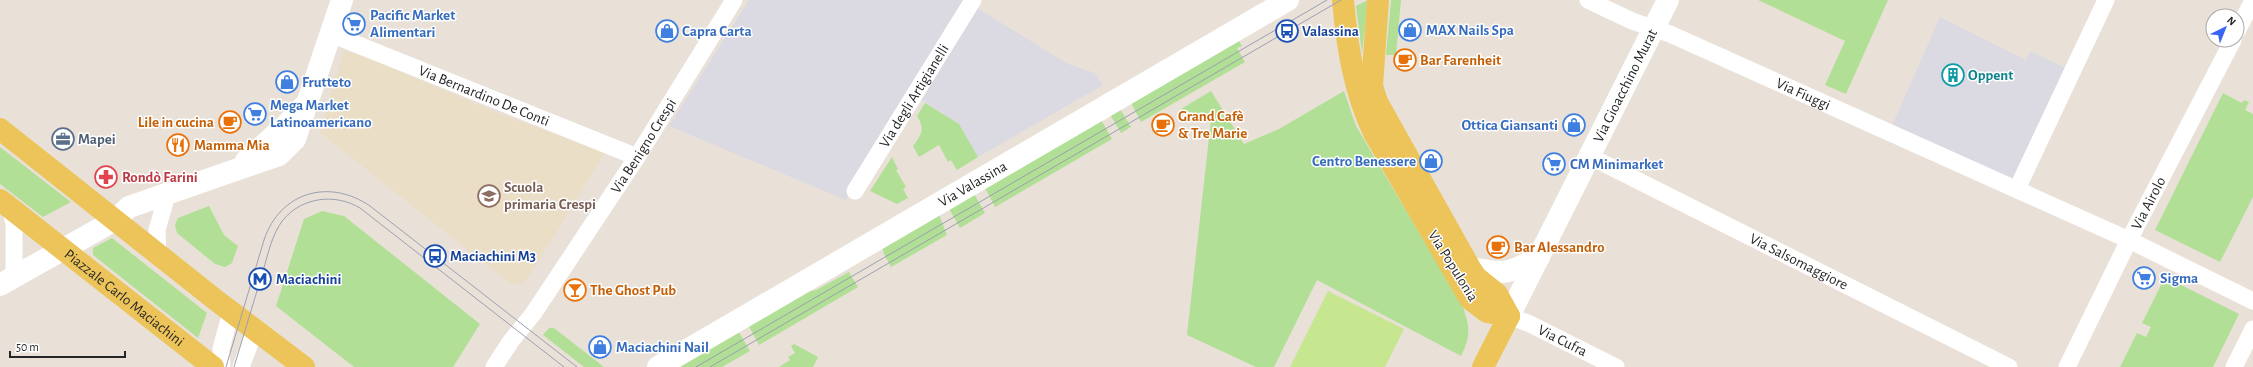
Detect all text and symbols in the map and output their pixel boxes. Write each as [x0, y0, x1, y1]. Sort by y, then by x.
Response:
place label: Pacific Market Alimentari [370, 8, 455, 40]
north arrow [2205, 8, 2245, 48]
supermarket icon: Pacific Market Alimentari [341, 11, 367, 37]
text: N [2225, 14, 2238, 28]
shop icon: MAX Nails Spa [1397, 17, 1423, 43]
shop icon: Capra Carta [654, 18, 680, 44]
bus stop icon: Valassina [1274, 18, 1300, 44]
place label: MAX Nails Spa [1426, 23, 1514, 38]
place label: Capra Carta [682, 24, 752, 39]
place label: Valassina [1302, 24, 1359, 39]
street label: Via Gioacchino Murat [1590, 26, 1660, 145]
street label: Via degli Artigianelli [876, 41, 951, 150]
cafe icon: Bar Farenheit [1392, 47, 1418, 73]
place label: Bar Farenheit [1420, 53, 1501, 68]
building icon: Oppent [1940, 62, 1966, 88]
street label: Via Bernardino De Conti [417, 63, 552, 129]
place label: Oppent [1968, 68, 2013, 83]
shop icon: Frutteto [274, 69, 300, 95]
place label: Frutteto [302, 75, 351, 90]
street label: Via Fiuggi [1774, 75, 1833, 112]
street label: Via Benigno Crespi [608, 96, 679, 196]
place label: Mega Market Latinoamericano [270, 98, 372, 130]
supermarket icon: Mega Market Latinoamericano [242, 101, 268, 127]
cafe icon: Lile in cucina [217, 109, 243, 135]
place label: Grand Cafè & Tre Marie [1178, 109, 1247, 141]
cafe icon: Grand Cafè & Tre Marie [1150, 112, 1176, 138]
shop icon: Ottica Giansanti [1561, 112, 1587, 138]
place label: Lile in cucina [138, 115, 214, 130]
place label: Ottica Giansanti [1461, 118, 1558, 133]
office icon: Mapei [50, 126, 76, 152]
place label: Mapei [78, 132, 116, 147]
restaurant icon: Mamma Mia [165, 132, 191, 158]
place label: Mamma Mia [194, 138, 270, 153]
shop icon: Centro Benessere [1418, 148, 1444, 174]
supermarket icon: CM Minimarket [1541, 151, 1567, 177]
place label: Centro Benessere [1312, 154, 1416, 169]
place label: CM Minimarket [1570, 157, 1663, 172]
street label: Via Valassina [936, 158, 1009, 209]
pharmacy icon: Rondò Farini [93, 164, 119, 190]
place label: Rondò Farini [122, 170, 198, 185]
street label: Via Airolo [2128, 174, 2168, 232]
place label: Scuola primaria Crespi [504, 180, 596, 212]
school or university icon: Scuola primaria Crespi [476, 183, 502, 209]
street label: Via Populonia [1425, 228, 1481, 304]
street label: Via Salsomaggiore [1747, 231, 1851, 292]
cafe icon: Bar Alessandro [1485, 234, 1511, 260]
place label: Bar Alessandro [1514, 240, 1605, 255]
bus stop icon: Maciachini M3 [422, 243, 448, 269]
street label: Piazzale Carlo Maciachini [62, 246, 187, 349]
place label: Maciachini M3 [450, 249, 536, 264]
supermarket icon: Sigma [2131, 265, 2157, 291]
metro station icon: Maciachini [247, 266, 273, 292]
place label: Sigma [2160, 271, 2198, 286]
place label: Maciachini [276, 272, 341, 287]
bar icon: The Ghost Pub [562, 277, 588, 303]
place label: The Ghost Pub [590, 283, 676, 298]
street label: Via Cufra [1536, 322, 1590, 359]
scale bar [10, 333, 125, 359]
shop icon: Maciachini Nail [587, 334, 613, 360]
place label: Maciachini Nail [616, 340, 709, 355]
text: 50 m [16, 341, 39, 353]

